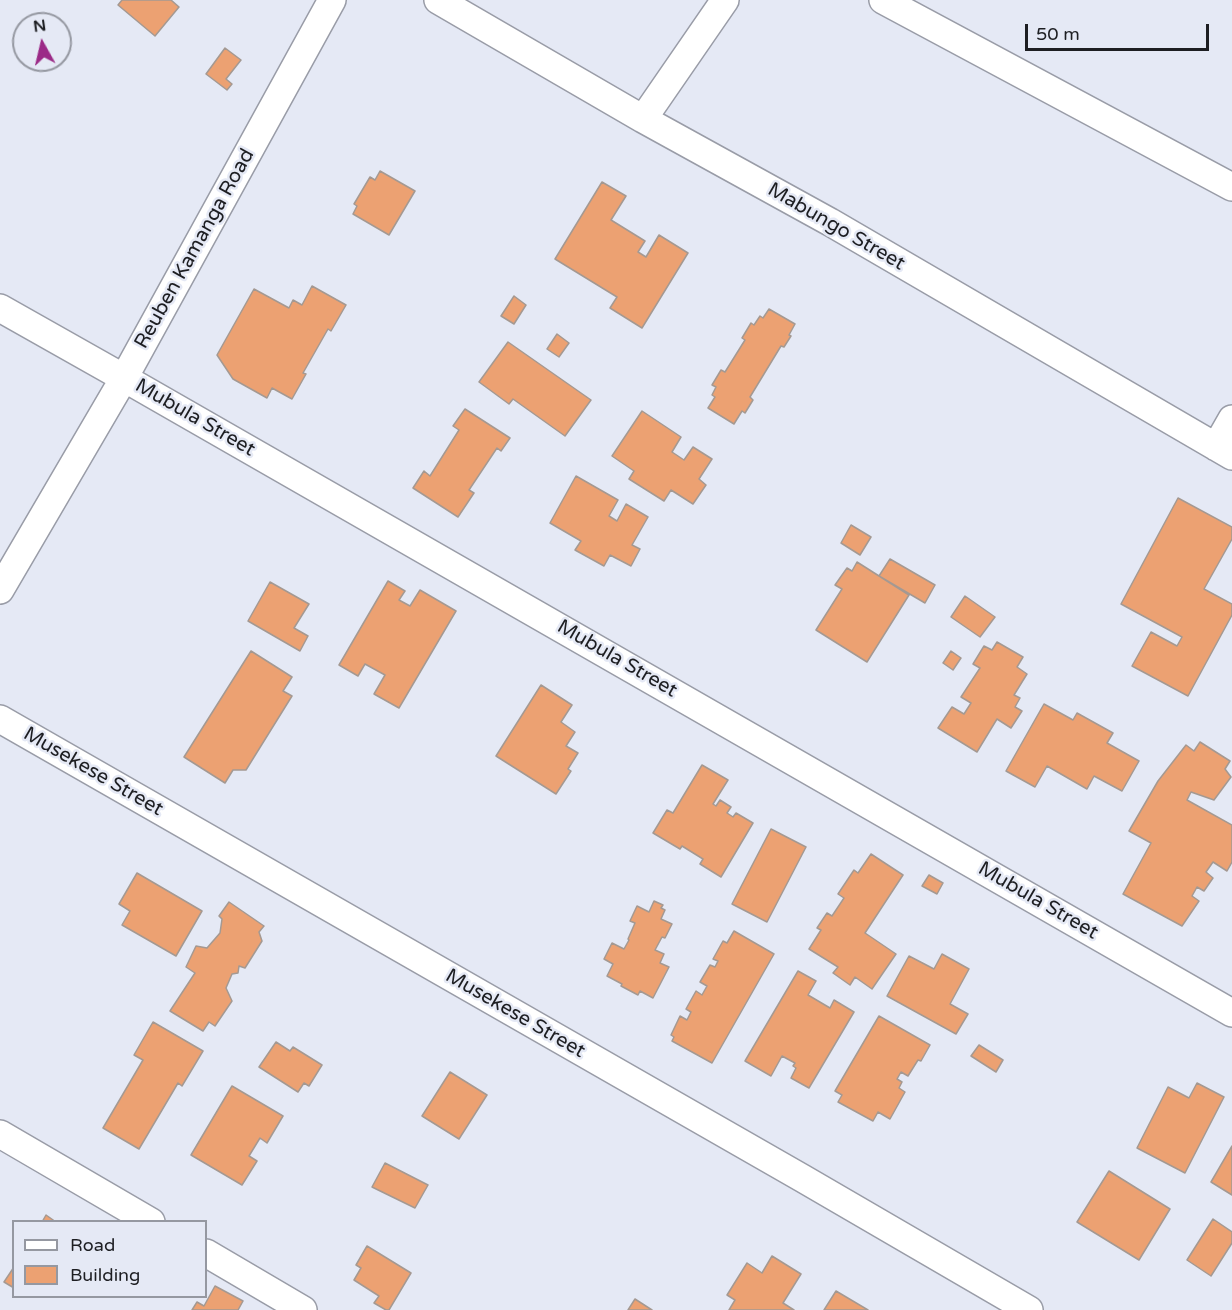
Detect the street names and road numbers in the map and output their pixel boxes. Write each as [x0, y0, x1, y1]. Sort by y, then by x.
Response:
street label: Reuben Kamanga Road [130, 145, 260, 353]
street label: Mabungo Street [763, 178, 909, 276]
street label: Mubula Street [131, 374, 259, 462]
street label: Mubula Street [553, 615, 681, 703]
street label: Musekese Street [19, 722, 167, 822]
street label: Mubula Street [974, 857, 1102, 945]
street label: Musekese Street [441, 964, 589, 1064]

